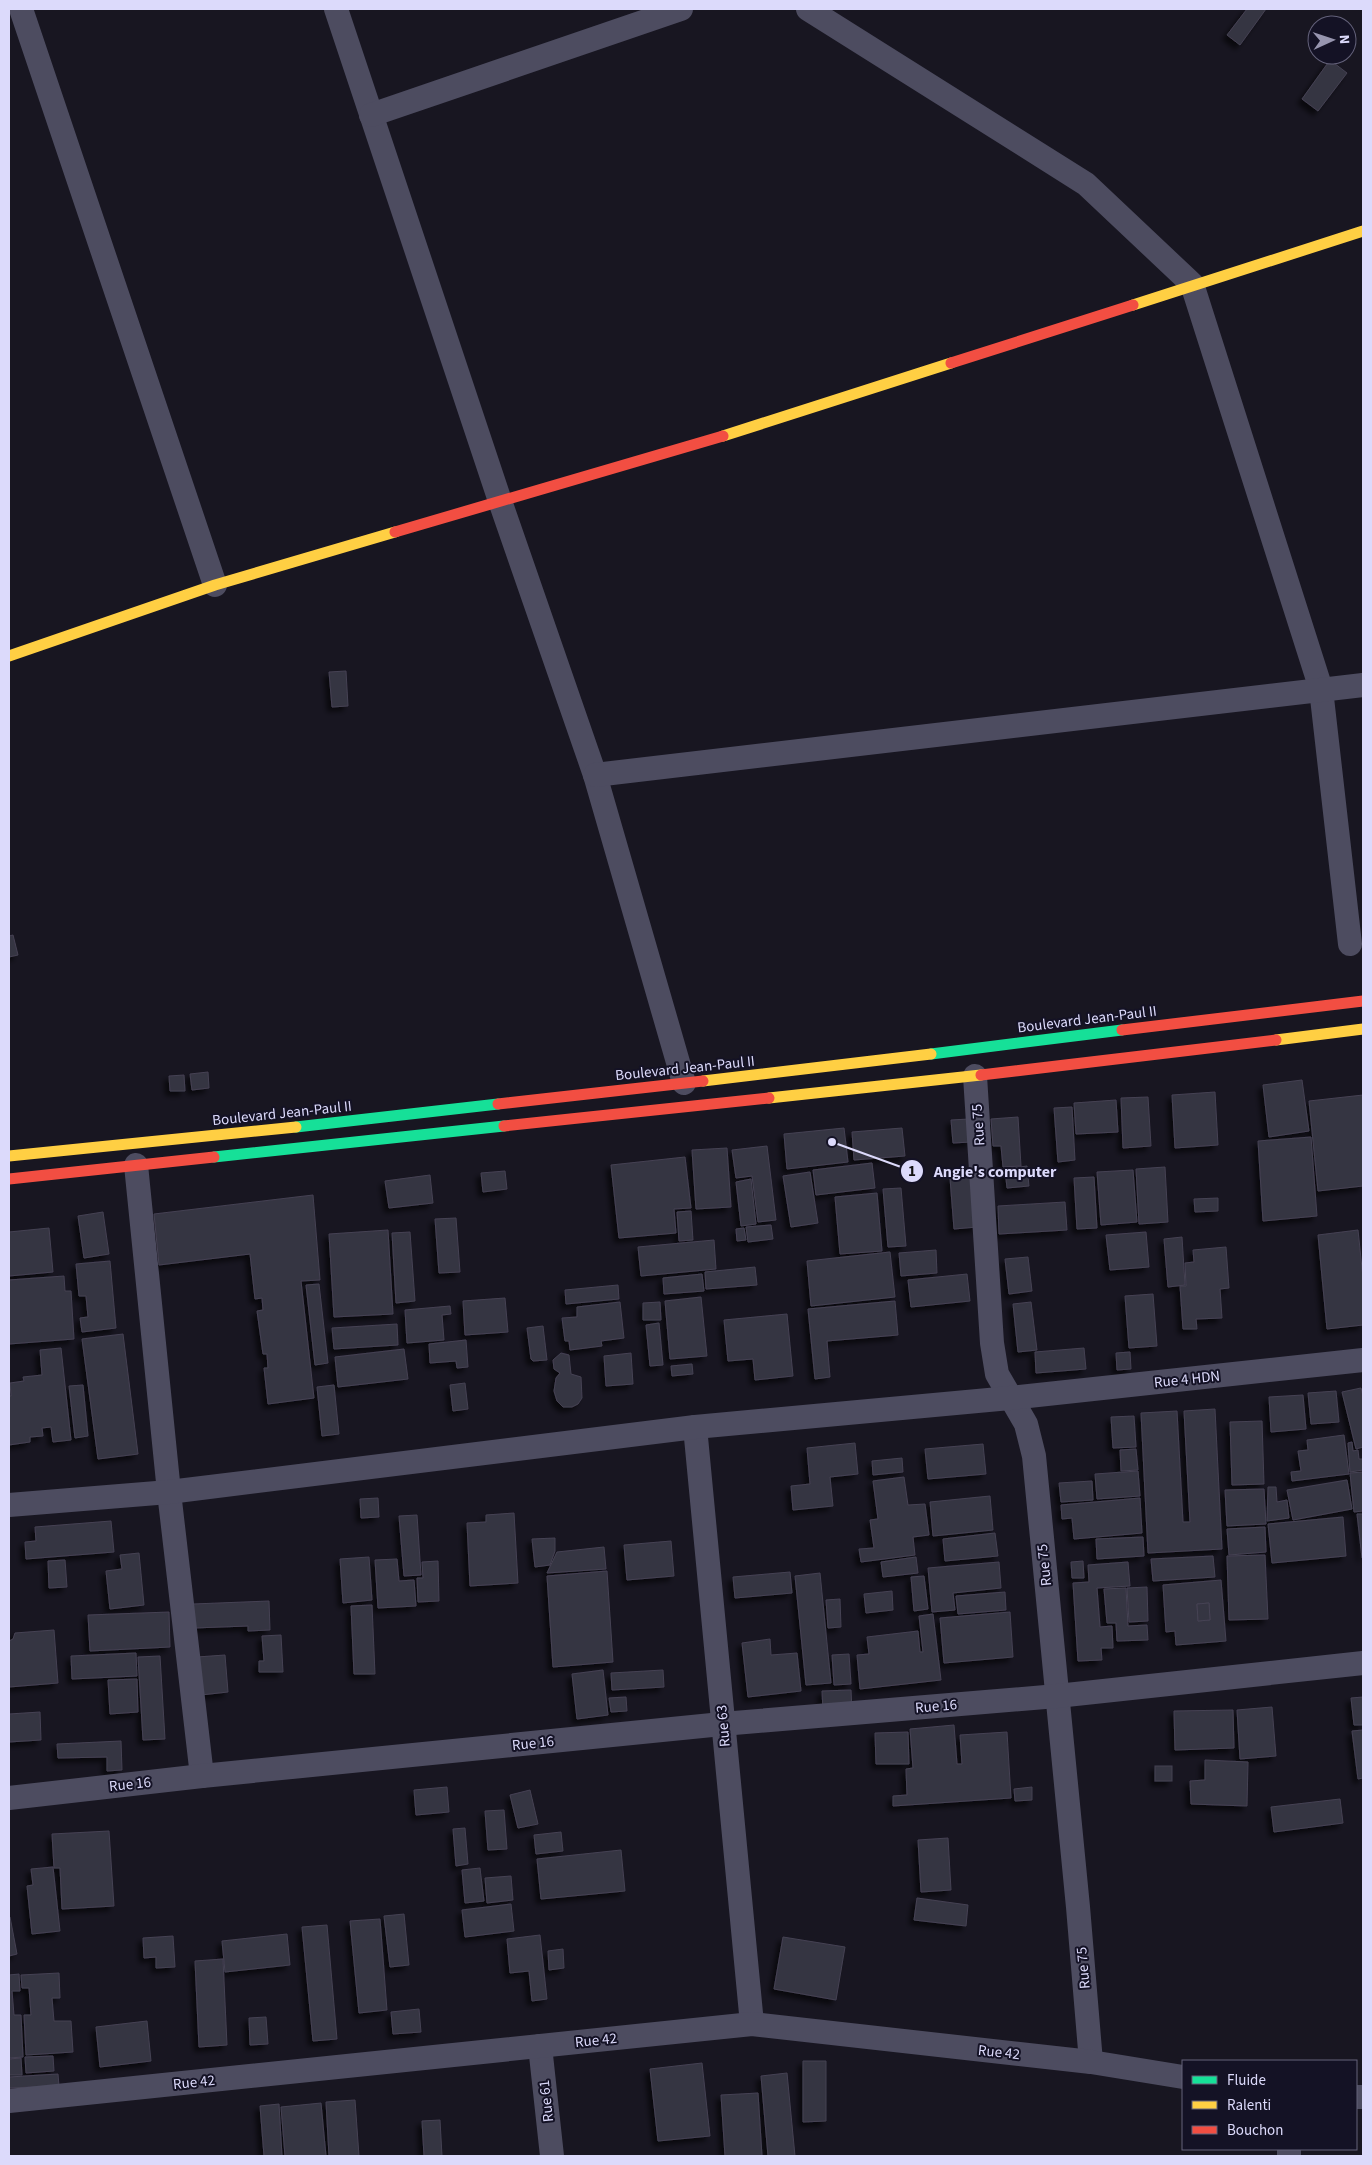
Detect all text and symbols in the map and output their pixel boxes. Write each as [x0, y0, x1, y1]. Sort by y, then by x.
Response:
north arrow [1307, 15, 1357, 65]
text: N [1334, 34, 1354, 45]
street label: Boulevard Jean-Paul II [1016, 1001, 1158, 1038]
street label: Boulevard Jean-Paul II [614, 1051, 756, 1086]
street label: Boulevard Jean-Paul II [211, 1096, 353, 1131]
street label: Rue 75 [967, 1103, 990, 1147]
callout: Angie's computer [899, 1155, 1067, 1186]
text: 1 [908, 1161, 916, 1182]
text: Angie's computer [933, 1161, 1057, 1183]
street label: Rue 4 HDN [1153, 1366, 1221, 1393]
street label: Rue 75 [1032, 1543, 1057, 1587]
street label: Rue 16 [914, 1694, 958, 1719]
street label: Rue 63 [711, 1704, 736, 1748]
street label: Rue 16 [511, 1731, 555, 1756]
street label: Rue 16 [108, 1772, 152, 1797]
street label: Rue 75 [1071, 1946, 1096, 1990]
street label: Rue 42 [574, 2028, 618, 2053]
street label: Rue 42 [977, 2040, 1021, 2065]
legend [1182, 2060, 1357, 2150]
street label: Rue 42 [172, 2070, 216, 2095]
text: Fluide [1227, 2070, 1266, 2091]
street label: Rue 61 [534, 2079, 559, 2123]
text: Ralenti [1227, 2095, 1271, 2116]
text: Bouchon [1227, 2120, 1283, 2141]

